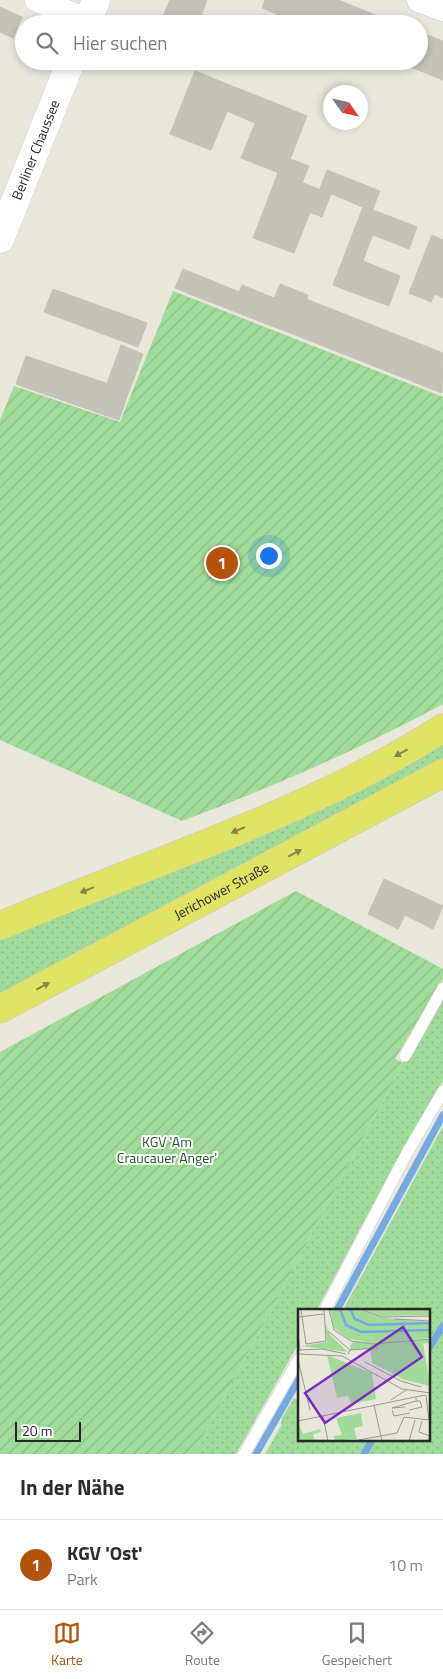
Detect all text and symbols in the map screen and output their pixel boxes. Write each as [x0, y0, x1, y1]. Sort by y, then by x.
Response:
search box [15, 15, 428, 70]
text: Hier suchen [73, 28, 168, 57]
icon: search [33, 29, 61, 57]
north arrow [323, 85, 368, 130]
street label: Berliner Chaussee [6, 96, 65, 203]
your location [256, 543, 282, 569]
pin: 1 [206, 544, 238, 582]
one-way arrow [394, 749, 408, 757]
one-way arrow [231, 827, 246, 834]
one-way arrow [288, 849, 302, 857]
street label: Jerichower Straße [170, 857, 273, 924]
one-way arrow [80, 886, 94, 894]
one-way arrow [36, 982, 50, 990]
park label: KGV 'Am Craucauer Anger' [117, 1131, 217, 1168]
inset map [298, 1309, 430, 1442]
scale bar [15, 1419, 81, 1442]
text: 20 m [22, 1420, 52, 1441]
text: In der Nähe [20, 1471, 125, 1503]
text: KGV 'Ost' [67, 1538, 143, 1567]
text: 1 [32, 1553, 40, 1577]
text: 10 m [388, 1553, 423, 1577]
text: Park [67, 1567, 98, 1591]
tab: Karte [51, 1619, 83, 1670]
tab: Route [185, 1619, 220, 1670]
tab: Gespeichert [322, 1619, 392, 1670]

